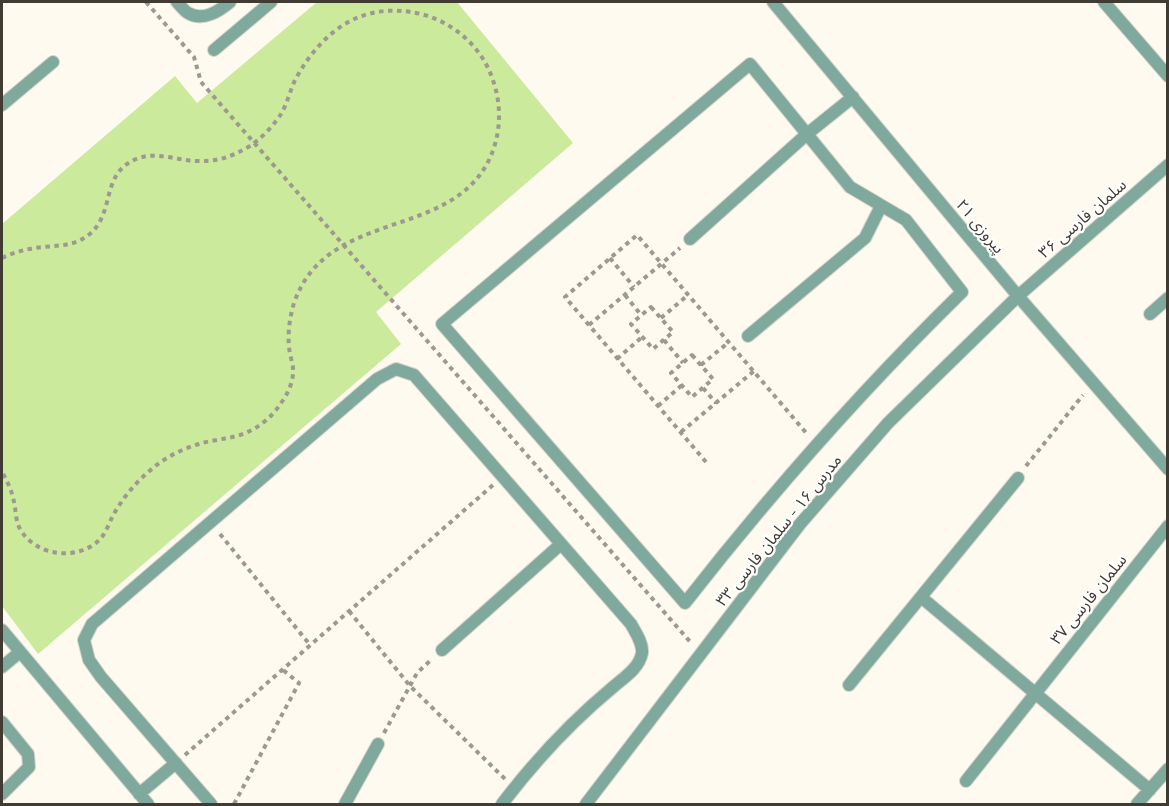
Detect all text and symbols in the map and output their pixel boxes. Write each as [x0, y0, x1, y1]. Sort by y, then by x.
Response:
street label: سلمان فارسی ۳۶ [1035, 175, 1130, 262]
street label: پیروزی ۲۱ [952, 195, 1009, 258]
street label: مدرس ۱۶ - سلمان فارسی ۳۳ [711, 451, 845, 610]
street label: سلمان فارسی ۳۷ [1046, 551, 1130, 648]

